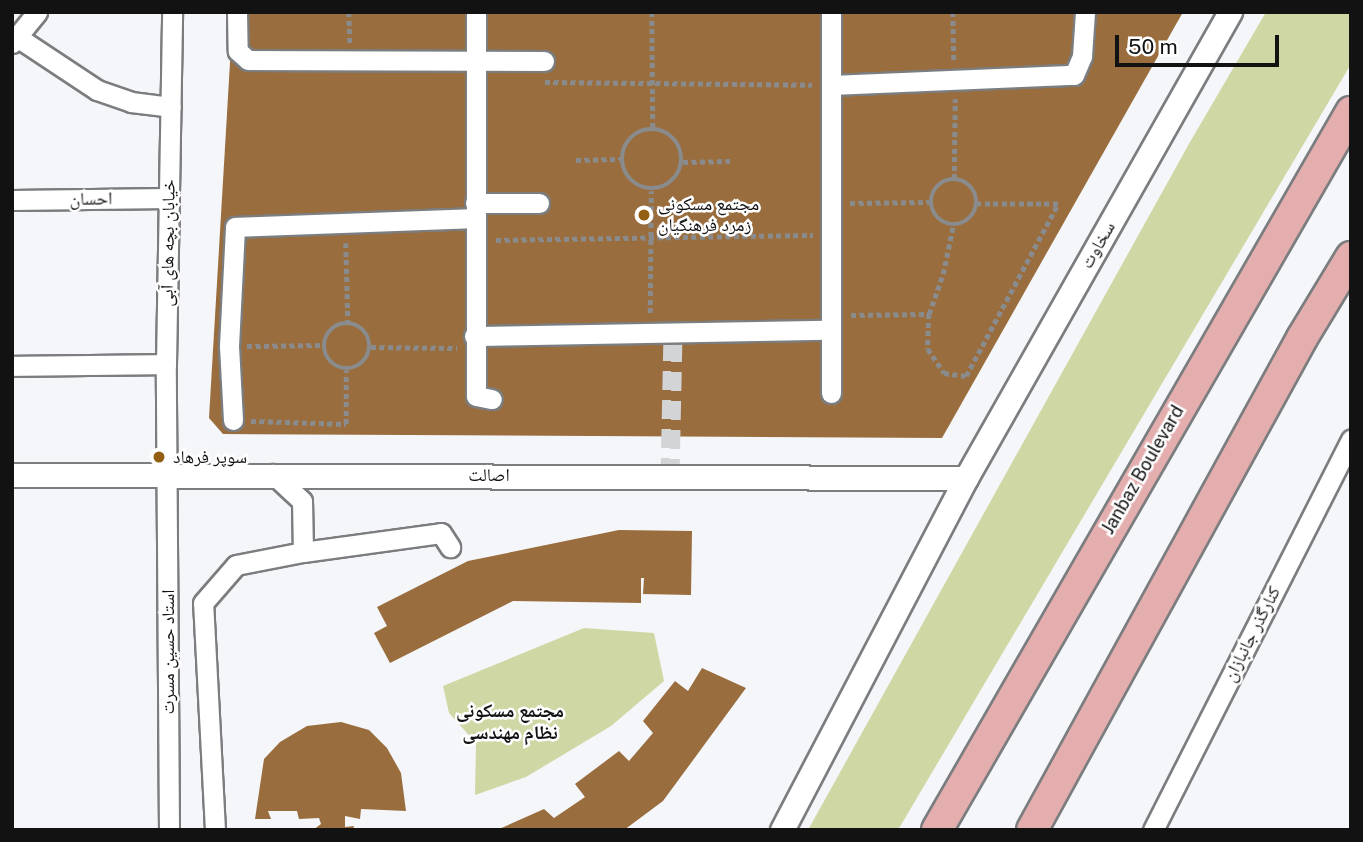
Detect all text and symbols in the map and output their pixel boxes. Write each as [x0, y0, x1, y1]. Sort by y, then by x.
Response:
scale bar [1118, 21, 1282, 65]
text: 50 m [1128, 34, 1178, 59]
street label: خیابان بچه های آبی [156, 179, 180, 307]
street label: احسان [69, 188, 113, 210]
place label: مجتمع مسکونی زمرد فرهنگیان [658, 194, 759, 236]
marker: مجتمع مسکونی زمرد فرهنگیان [636, 207, 652, 223]
street label: سخاوت [1076, 218, 1120, 272]
street label: Janbaz Boulevard [1097, 402, 1189, 538]
place label: سوپر فرهاد [173, 446, 247, 468]
marker: سوپر فرهاد [151, 449, 167, 465]
street label: اصالت [468, 464, 510, 486]
street label: کنارگذر جانبازان [1219, 583, 1285, 685]
street label: استاد حسین مسرت [157, 589, 179, 715]
district label: مجتمع مسکونی نظام مهندسی [456, 700, 564, 744]

